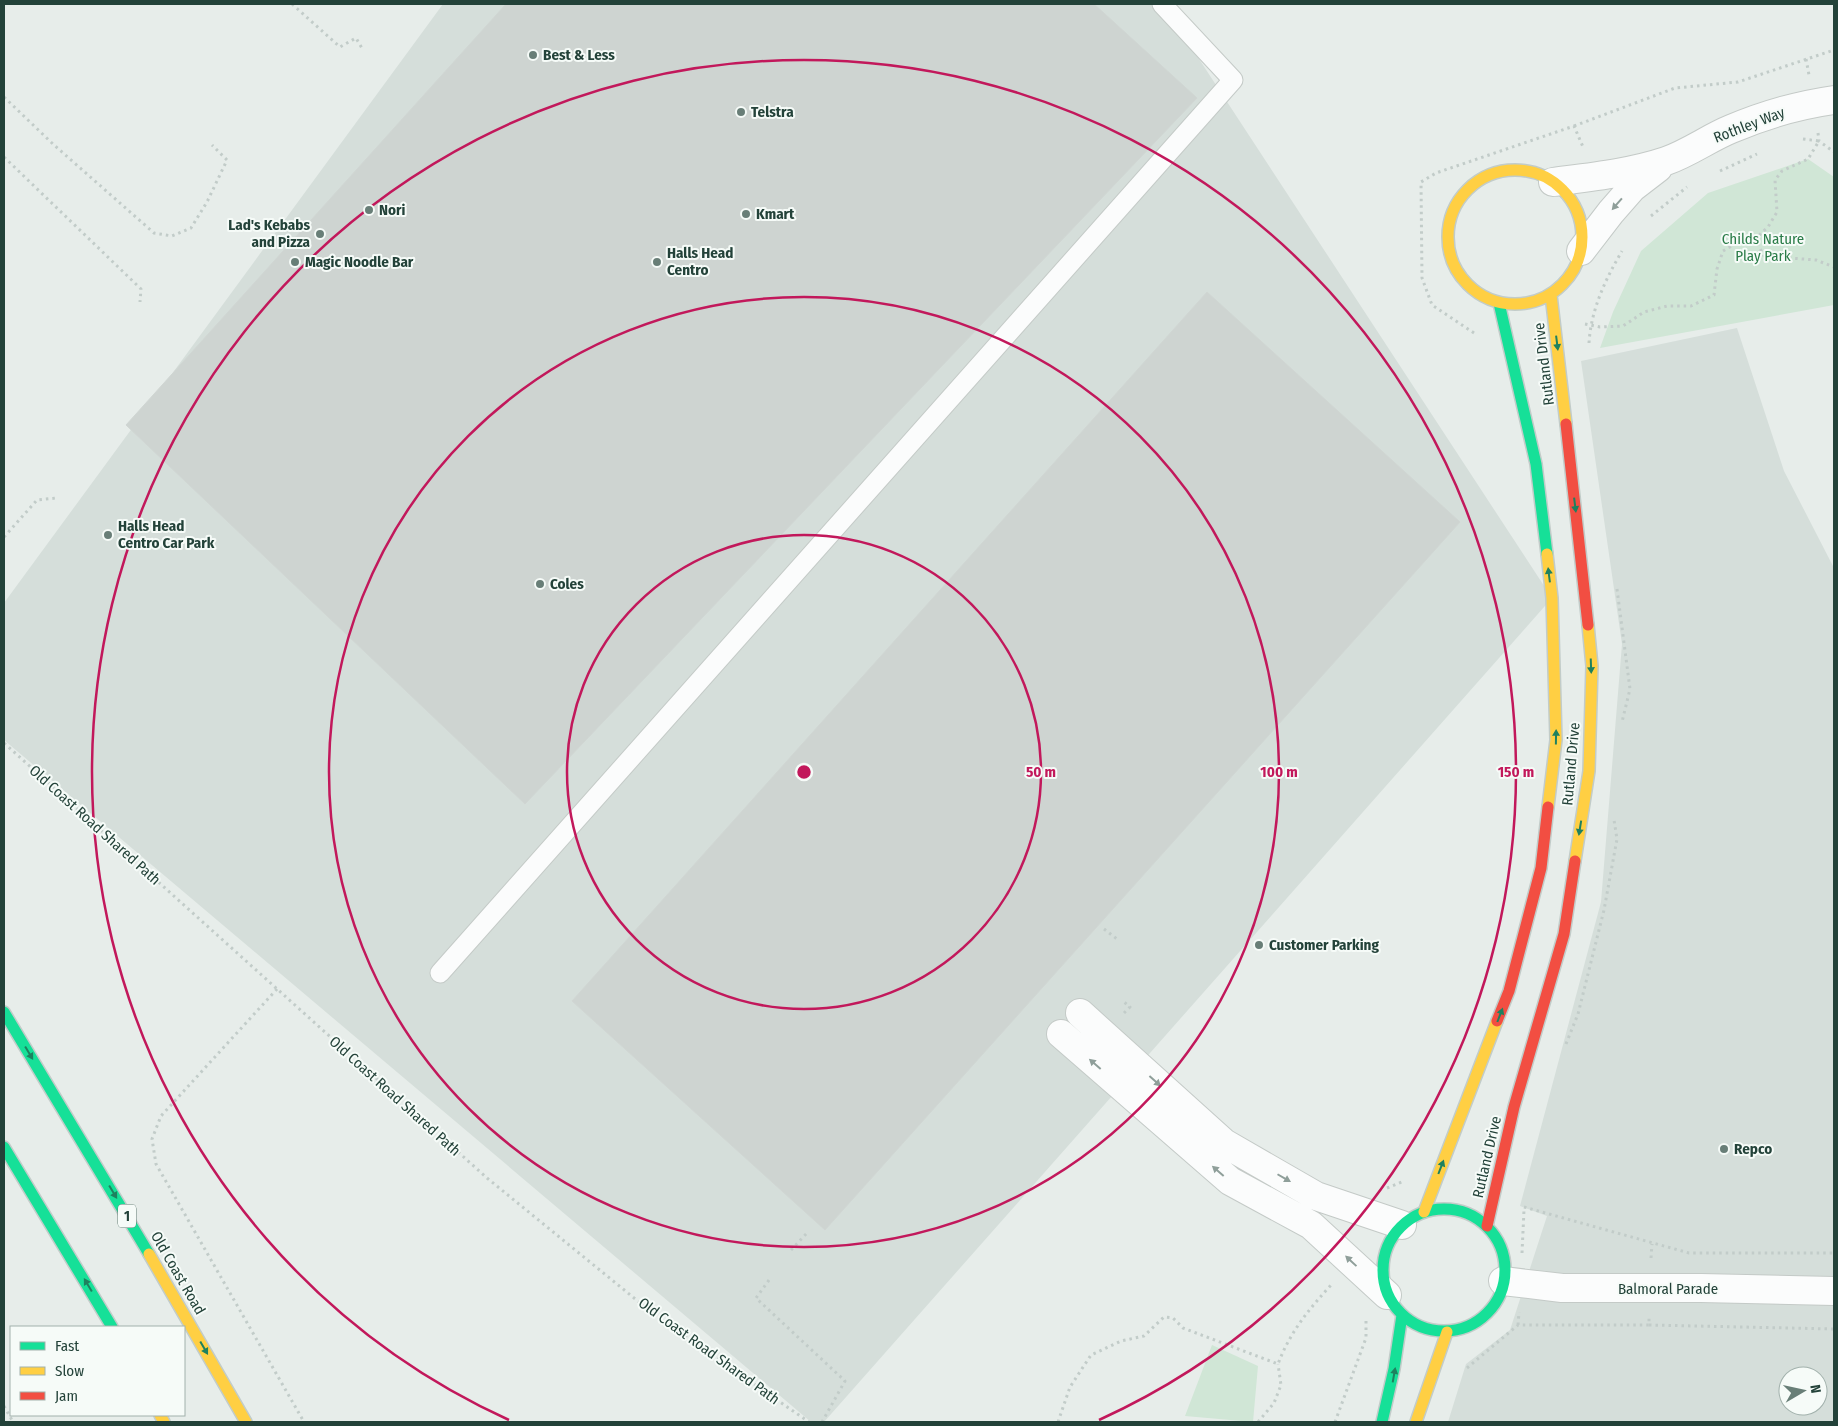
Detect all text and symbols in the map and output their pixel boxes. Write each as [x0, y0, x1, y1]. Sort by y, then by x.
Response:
place label: Best & Less [543, 46, 615, 64]
marker: Best & Less [527, 49, 539, 61]
place label: Telstra [751, 103, 794, 121]
street label: Rothley Way [1711, 103, 1787, 147]
marker: Telstra [735, 106, 747, 118]
one-way arrow [1611, 198, 1623, 210]
place label: Nori [379, 201, 405, 219]
marker: Nori [363, 204, 375, 216]
place label: Kmart [756, 205, 795, 223]
marker: Kmart [740, 208, 752, 220]
place label: Lad's Kebabs and Pizza [228, 216, 311, 251]
marker: Lad's Kebabs and Pizza [314, 228, 326, 240]
park label: Childs Nature Play Park [1722, 230, 1804, 265]
place label: Halls Head Centro [667, 244, 733, 279]
place label: Magic Noodle Bar [305, 253, 414, 271]
marker: Magic Noodle Bar [289, 256, 301, 268]
marker: Halls Head Centro [651, 256, 663, 268]
street label: Rutland Drive [1530, 322, 1558, 406]
one-way arrow [1553, 335, 1561, 351]
one-way arrow [1571, 497, 1579, 513]
place label: Halls Head Centro Car Park [118, 517, 215, 552]
marker: Halls Head Centro Car Park [102, 529, 114, 541]
one-way arrow [1545, 566, 1553, 582]
place label: Coles [550, 575, 584, 593]
marker: Coles [534, 578, 546, 590]
one-way arrow [1587, 659, 1595, 675]
street label: Rutland Drive [1558, 722, 1584, 806]
one-way arrow [1552, 728, 1560, 744]
street label: Old Coast Road Shared Path [26, 761, 164, 889]
centre of rings [795, 763, 813, 781]
text: 50 m [1026, 763, 1056, 781]
text: 100 m [1260, 763, 1298, 781]
text: 150 m [1498, 763, 1534, 781]
one-way arrow [1576, 820, 1584, 836]
place label: Customer Parking [1269, 936, 1379, 954]
marker: Customer Parking [1253, 939, 1265, 951]
one-way arrow [1496, 1007, 1504, 1022]
street label: Old Coast Road Shared Path [326, 1032, 464, 1160]
one-way arrow [24, 1047, 34, 1060]
one-way arrow [1090, 1058, 1102, 1070]
one-way arrow [1148, 1075, 1160, 1087]
street label: Rutland Drive [1469, 1114, 1505, 1200]
place label: Repco [1734, 1140, 1772, 1158]
marker: Repco [1718, 1143, 1730, 1155]
one-way arrow [1438, 1159, 1446, 1174]
one-way arrow [1212, 1166, 1224, 1177]
one-way arrow [1278, 1173, 1291, 1182]
one-way arrow [109, 1186, 118, 1199]
road number: 1 [118, 1204, 136, 1228]
street label: Old Coast Road [147, 1228, 209, 1318]
one-way arrow [1345, 1256, 1358, 1267]
one-way arrow [83, 1279, 92, 1292]
street label: Balmoral Parade [1618, 1280, 1718, 1298]
street label: Old Coast Road Shared Path [635, 1294, 783, 1408]
legend [10, 1326, 185, 1416]
text: Fast [55, 1337, 79, 1355]
one-way arrow [199, 1342, 208, 1355]
text: Slow [55, 1362, 84, 1380]
north arrow [1778, 1366, 1828, 1416]
one-way arrow [1390, 1367, 1398, 1383]
text: N [1806, 1384, 1824, 1395]
text: Jam [55, 1387, 78, 1405]

